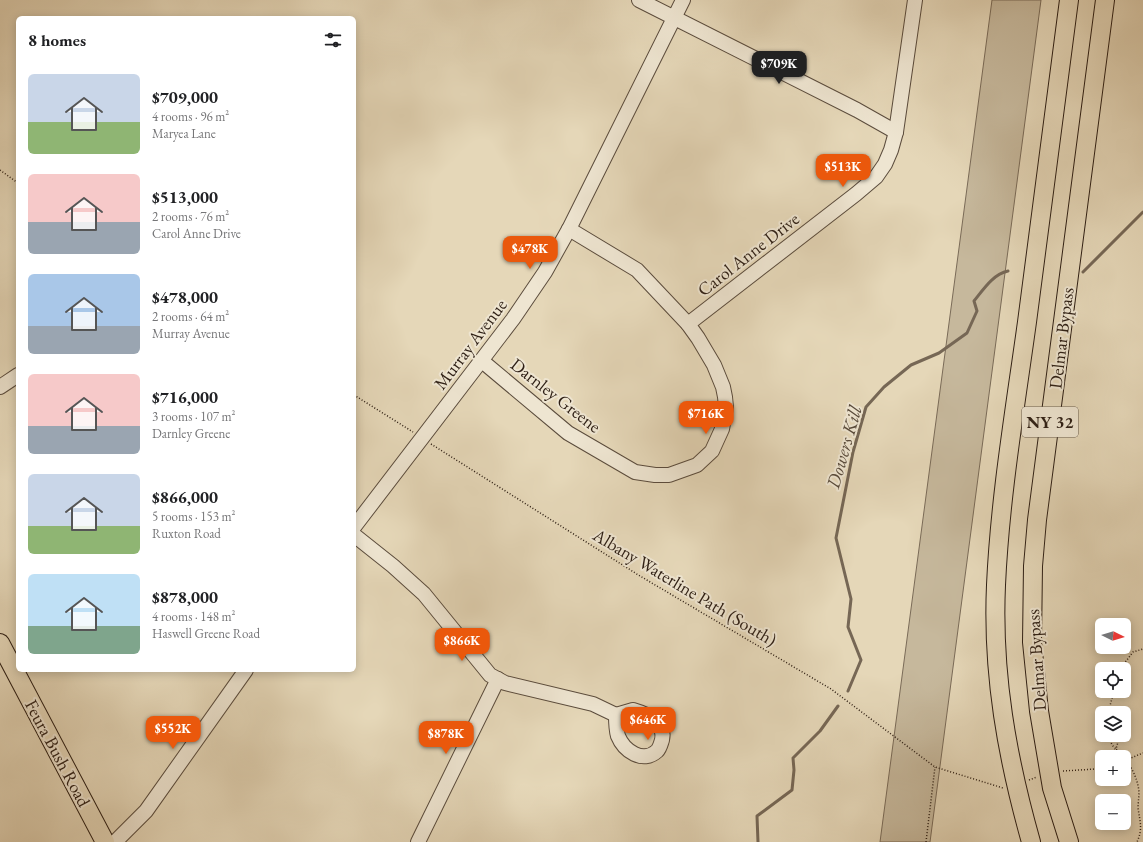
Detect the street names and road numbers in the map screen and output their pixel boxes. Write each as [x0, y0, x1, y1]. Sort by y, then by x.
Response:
street label: Carol Anne Drive [692, 207, 804, 301]
street label: Delmar Bypass [1043, 286, 1079, 390]
street label: Murray Avenue [428, 294, 512, 394]
street label: Darnley Greene [506, 352, 606, 438]
road number: NY 32 [1022, 407, 1078, 437]
street label: Albany Waterline Path (South) [588, 522, 781, 651]
street label: Delmar Bypass [1021, 608, 1051, 712]
street label: Feura Bush Road [20, 695, 96, 811]

